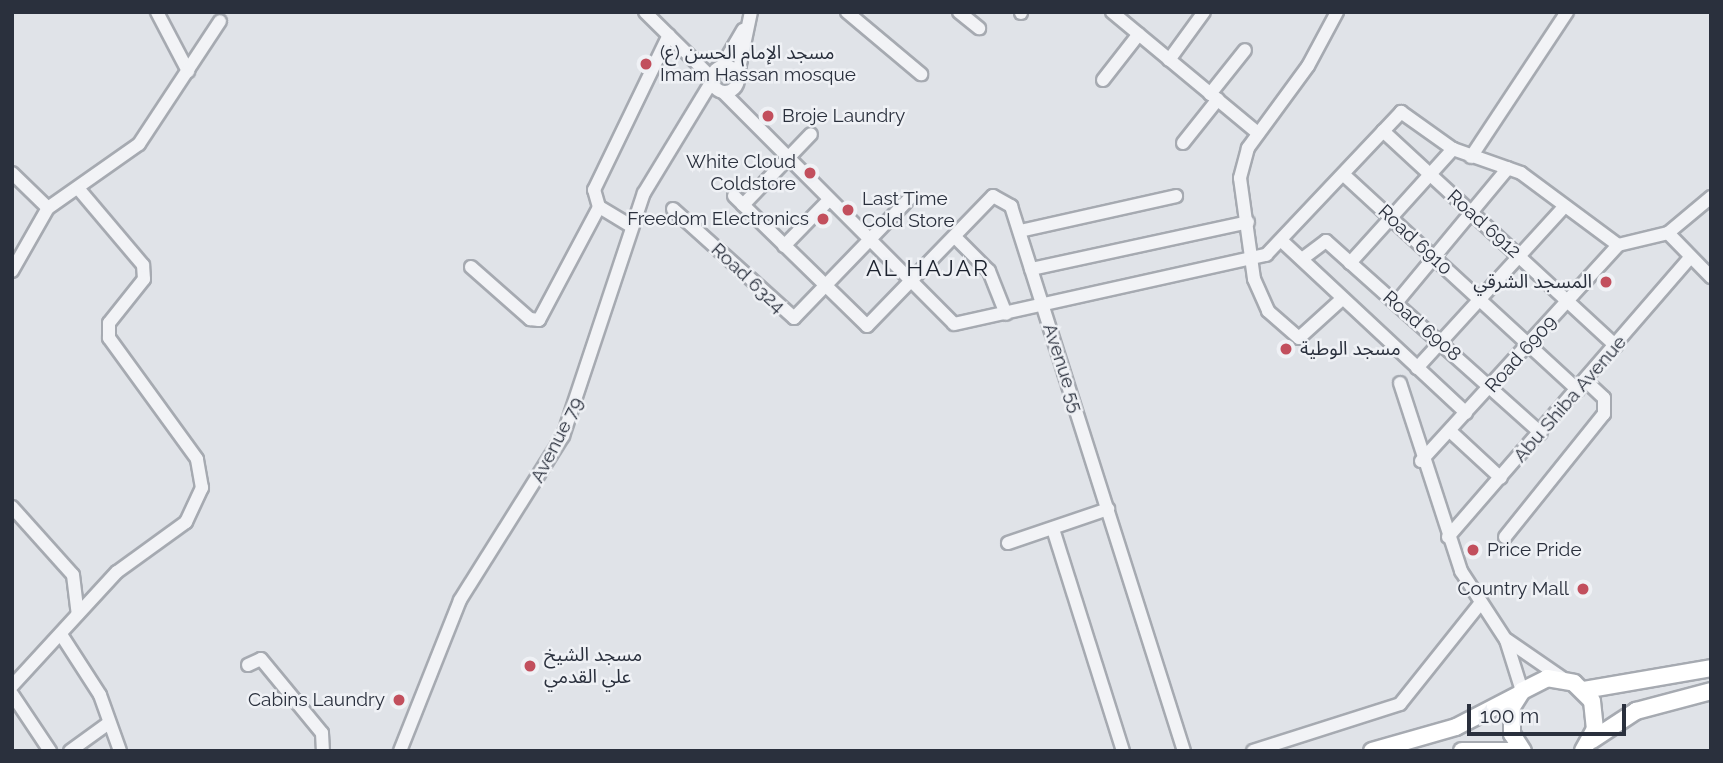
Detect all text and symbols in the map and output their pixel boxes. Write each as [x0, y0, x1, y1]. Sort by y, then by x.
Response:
place label: مسجد الإمام الحسن (ع) Imam Hassan mosque [660, 42, 856, 86]
marker: مسجد الإمام الحسن (ع) Imam Hassan mosque [638, 56, 654, 72]
place label: Broje Laundry [782, 105, 905, 127]
marker: Broje Laundry [760, 108, 776, 124]
place label: White Cloud Coldstore [686, 151, 796, 195]
marker: White Cloud Coldstore [802, 165, 818, 181]
street label: Road 6912 [1443, 185, 1525, 263]
place label: Last Time Cold Store [862, 188, 955, 232]
street label: Road 6910 [1373, 200, 1457, 280]
marker: Last Time Cold Store [840, 202, 856, 218]
place label: Freedom Electronics [627, 208, 809, 230]
marker: Freedom Electronics [815, 211, 831, 227]
street label: Road 6324 [706, 238, 790, 318]
district label: AL HAJAR [867, 254, 989, 282]
place label: المسجد الشرقي [1473, 271, 1592, 293]
marker: المسجد الشرقي [1598, 274, 1614, 290]
street label: Road 6908 [1378, 286, 1466, 366]
street label: Road 6909 [1480, 311, 1562, 397]
street label: Avenue 55 [1038, 321, 1088, 415]
street label: Abu Shiba Avenue [1509, 331, 1631, 467]
place label: مسجد الوطية [1300, 338, 1401, 360]
marker: مسجد الوطية [1278, 341, 1294, 357]
street label: Avenue 79 [526, 394, 588, 486]
place label: Price Pride [1487, 539, 1582, 561]
marker: Price Pride [1465, 542, 1481, 558]
place label: Country Mall [1457, 578, 1569, 600]
marker: Country Mall [1575, 581, 1591, 597]
place label: مسجد الشيخ علي القدمي [544, 644, 642, 688]
marker: مسجد الشيخ علي القدمي [522, 658, 538, 674]
place label: Cabins Laundry [248, 689, 385, 711]
scale bar [1471, 690, 1630, 734]
marker: Cabins Laundry [391, 692, 407, 708]
text: 100 m [1480, 703, 1539, 728]

